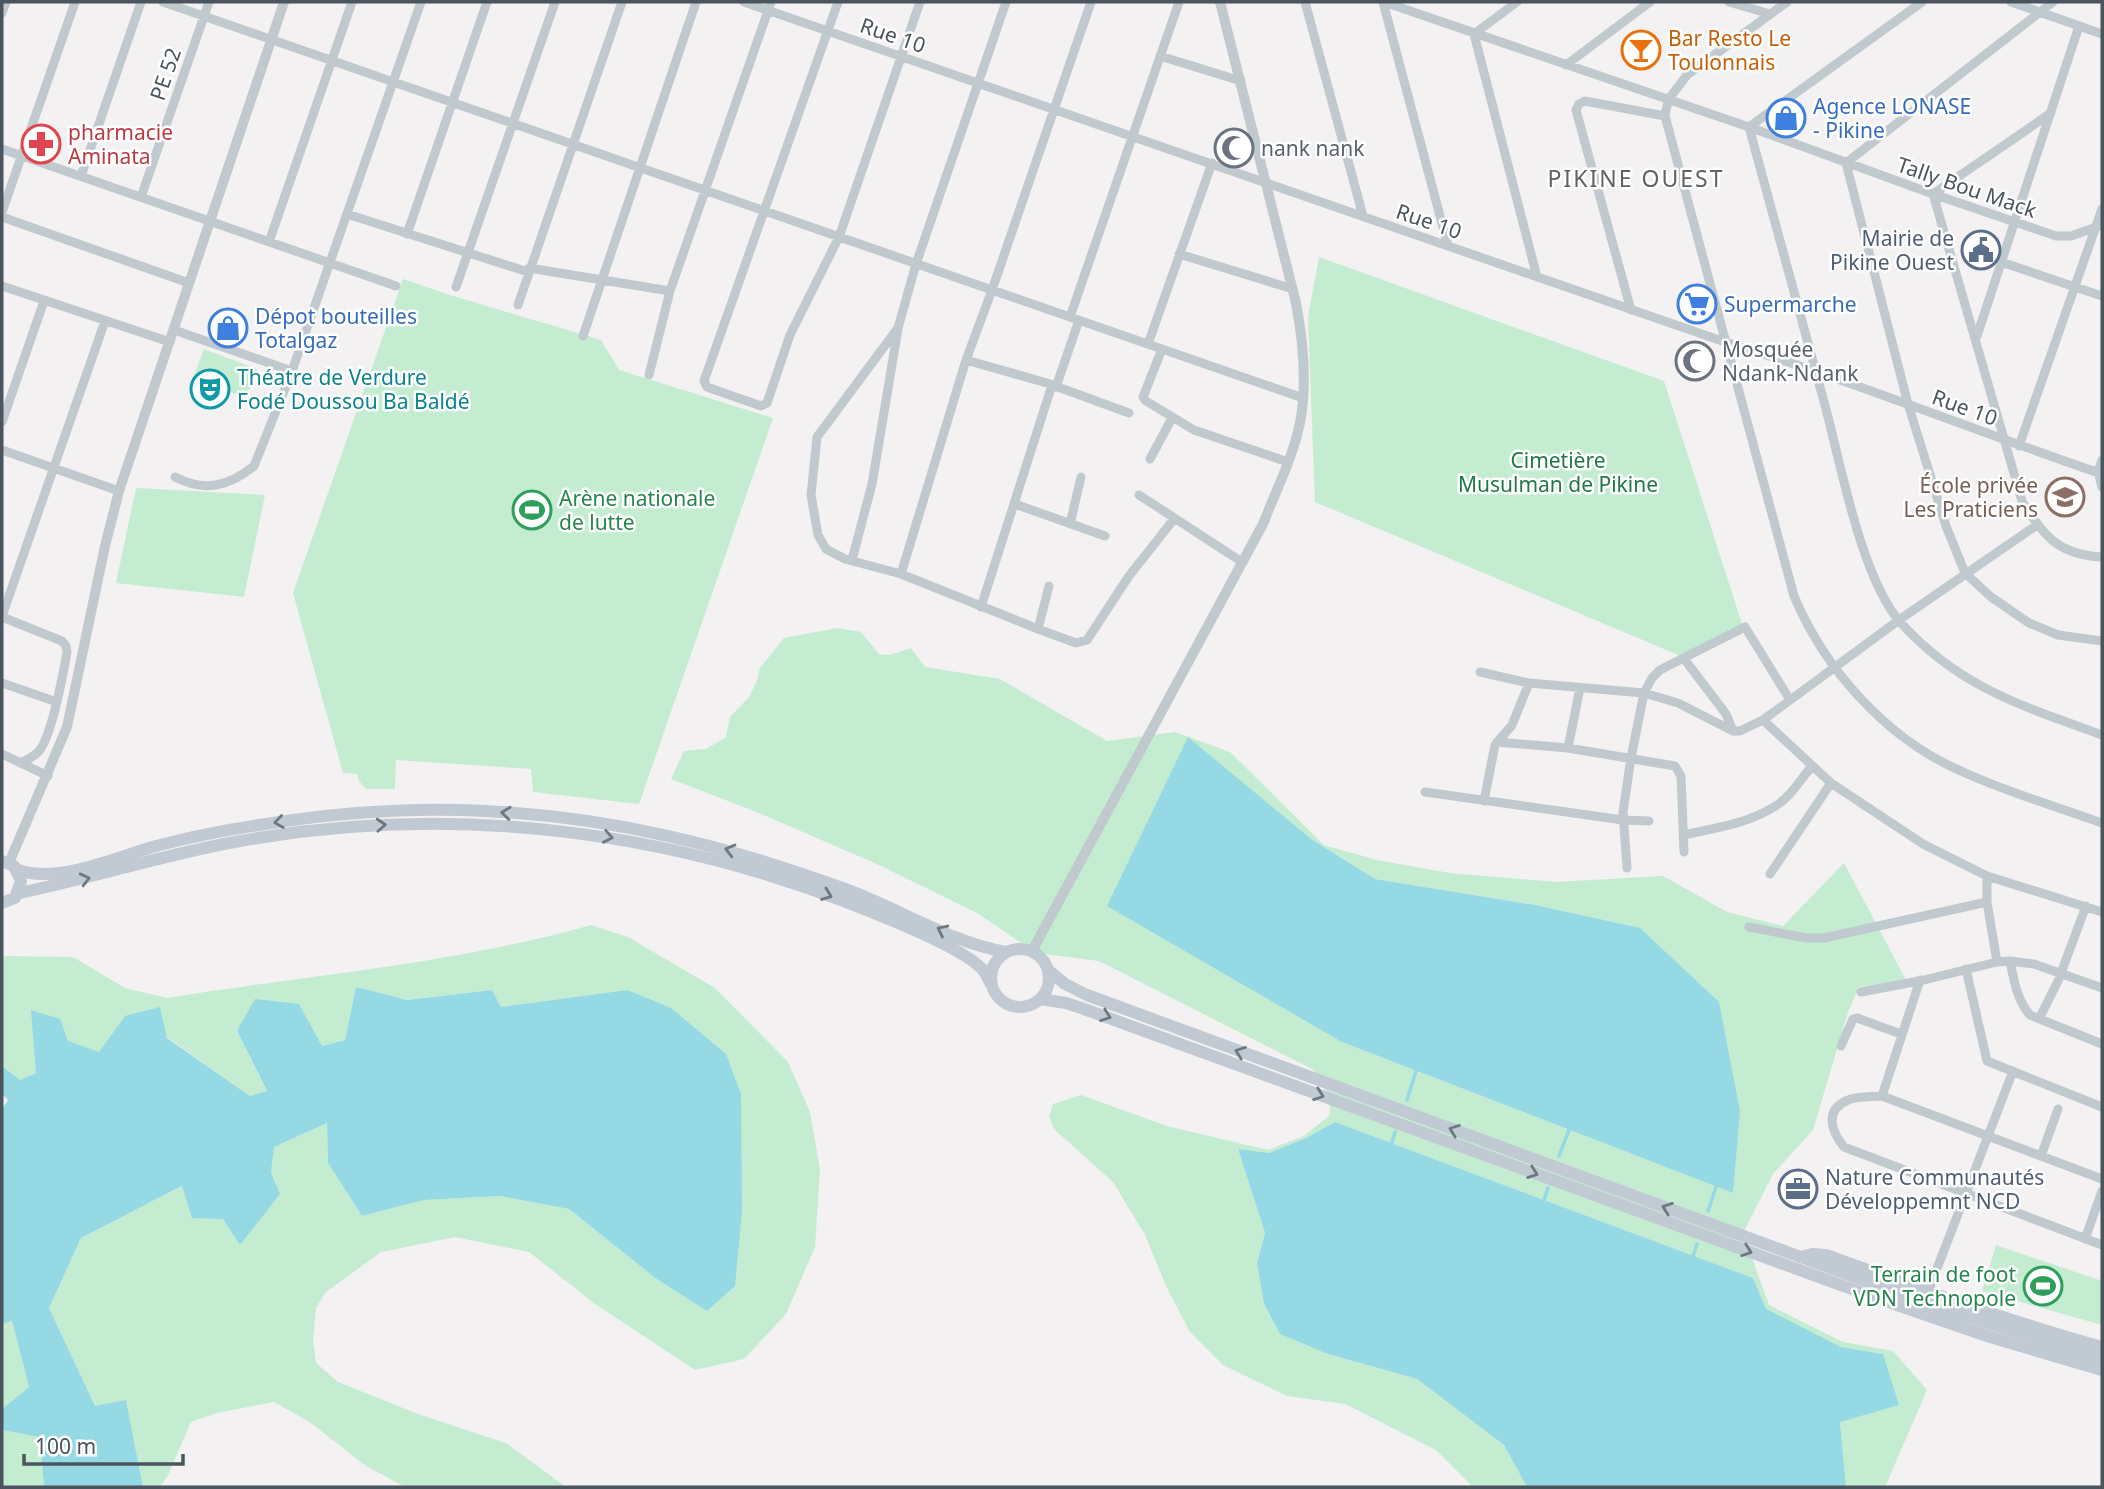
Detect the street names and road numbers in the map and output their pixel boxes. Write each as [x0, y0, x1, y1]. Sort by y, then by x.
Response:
street label: Rue 10 [857, 11, 929, 59]
street label: PE 52 [143, 44, 187, 104]
street label: Tally Bou Mack [1894, 150, 2041, 224]
street label: Rue 10 [1393, 197, 1465, 245]
street label: Rue 10 [1929, 382, 2001, 432]

